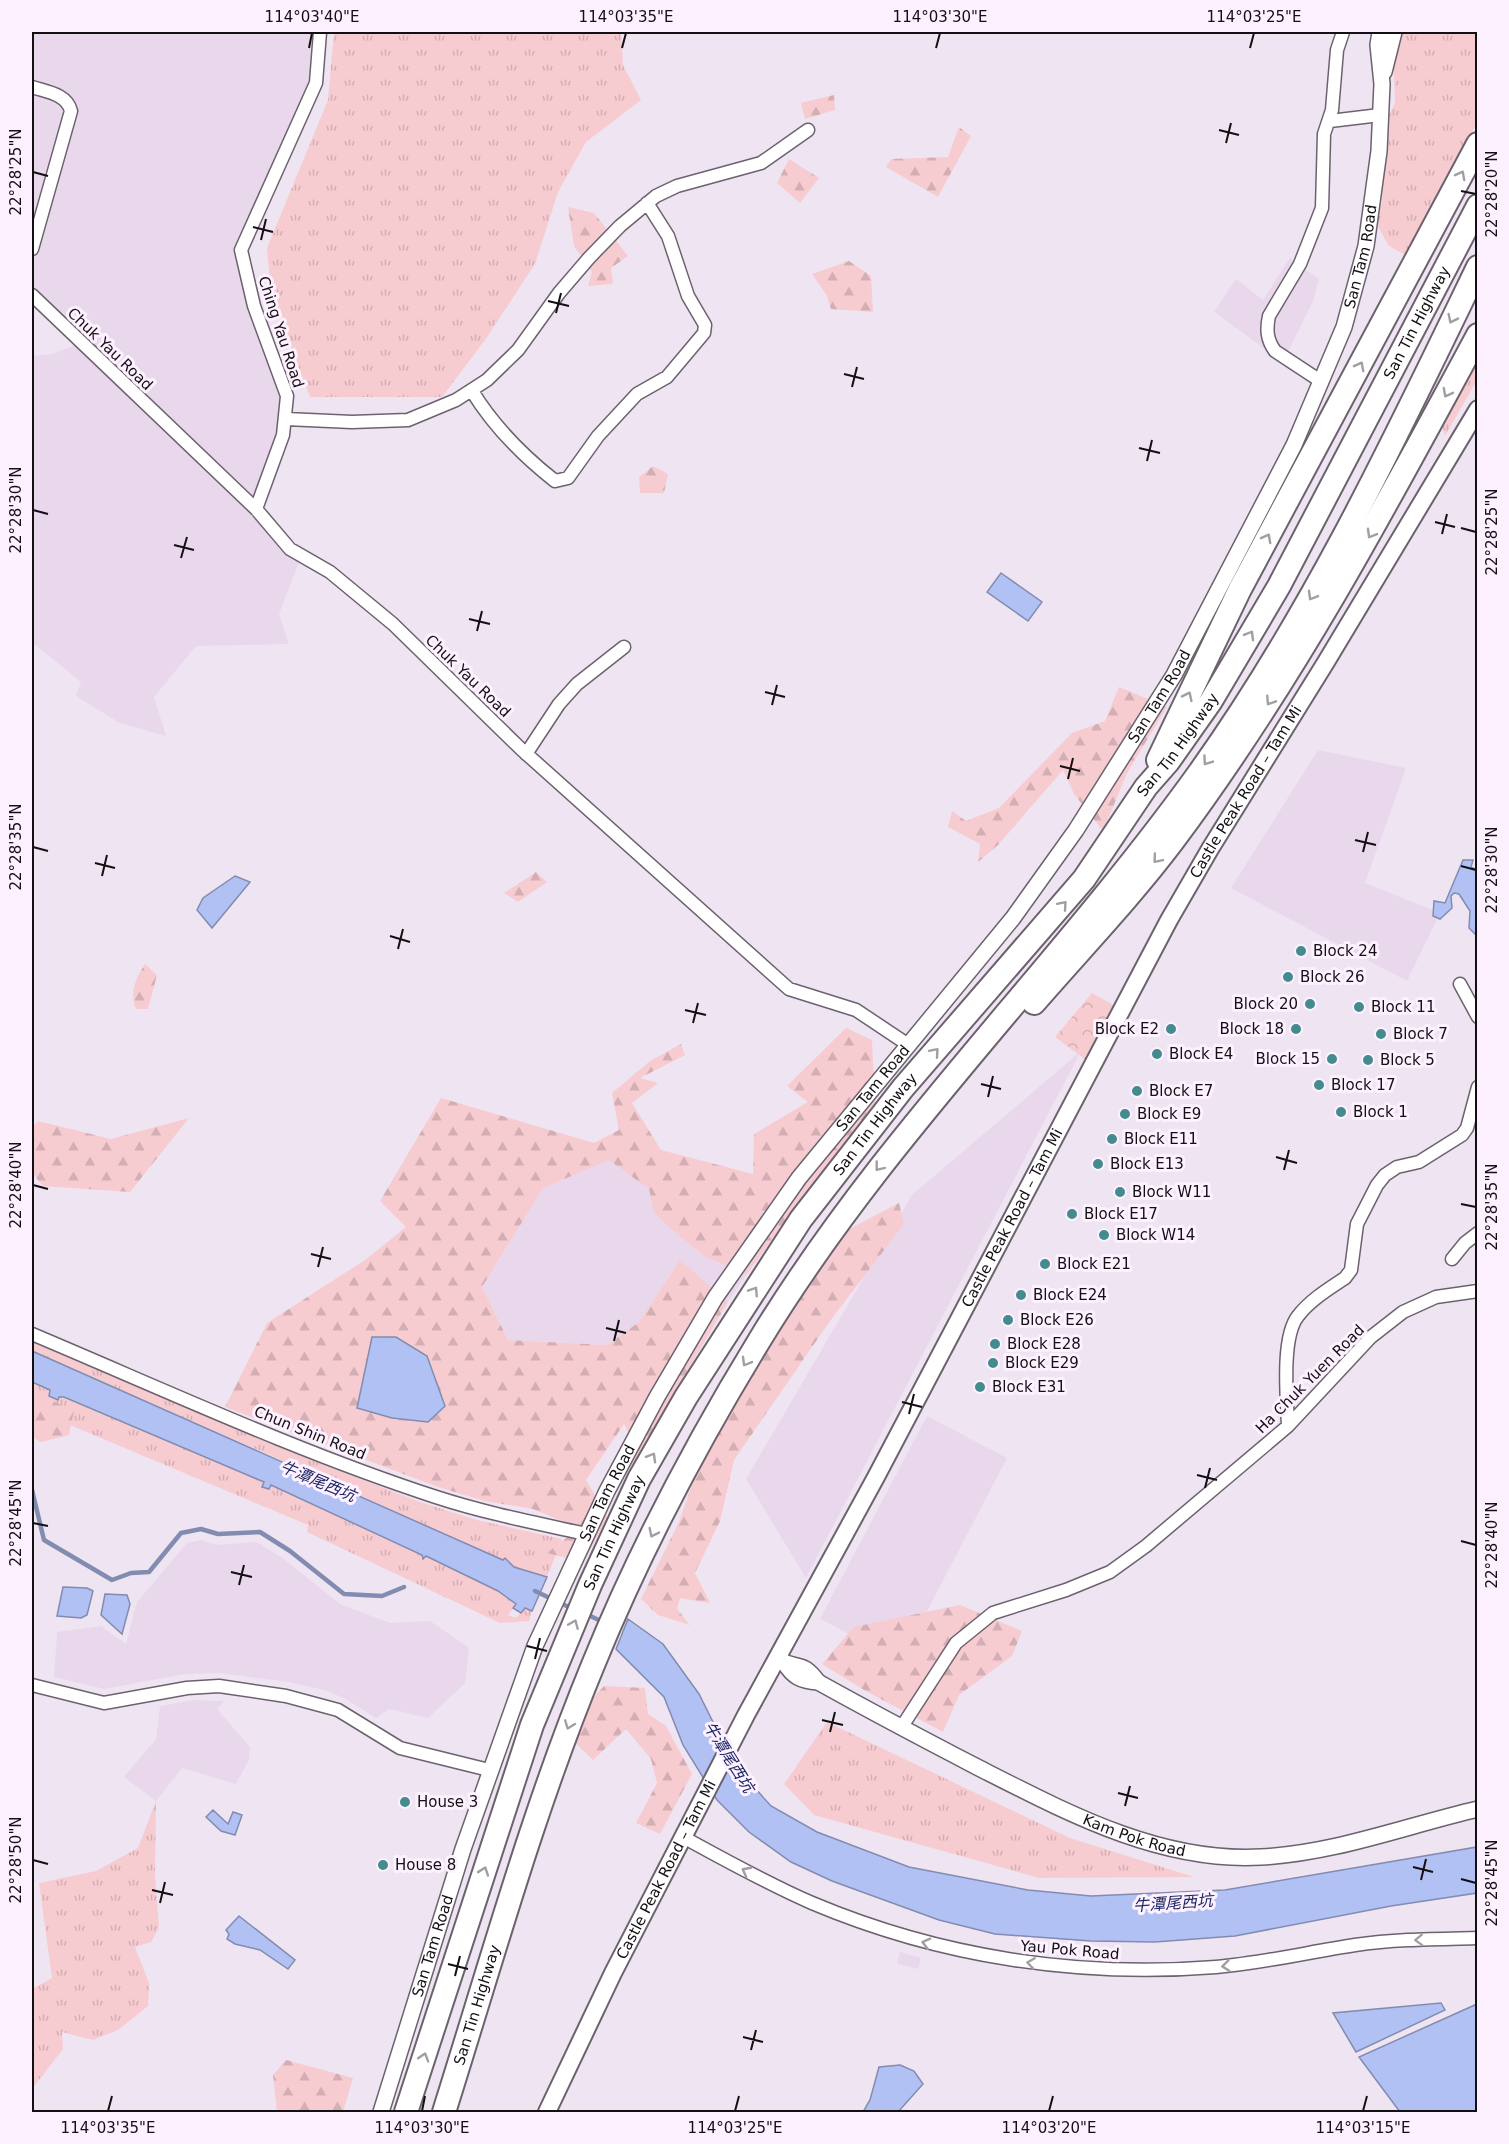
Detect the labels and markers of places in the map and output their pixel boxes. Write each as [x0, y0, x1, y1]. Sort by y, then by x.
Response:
place label: Block 24 [1313, 942, 1377, 960]
marker: Block 24 [1294, 944, 1308, 958]
place label: Block 26 [1300, 968, 1364, 986]
marker: Block 26 [1281, 970, 1295, 984]
place label: Block 20 [1234, 995, 1298, 1013]
marker: Block 20 [1303, 997, 1317, 1011]
place label: Block 11 [1371, 998, 1435, 1016]
marker: Block 11 [1352, 1000, 1366, 1014]
place label: Block E2 [1095, 1020, 1159, 1038]
place label: Block 18 [1220, 1020, 1284, 1038]
marker: Block E2 [1164, 1022, 1178, 1036]
marker: Block 18 [1289, 1022, 1303, 1036]
place label: Block 7 [1393, 1025, 1448, 1043]
marker: Block 7 [1374, 1027, 1388, 1041]
place label: Block E4 [1169, 1045, 1233, 1063]
marker: Block E4 [1150, 1047, 1164, 1061]
place label: Block 15 [1256, 1050, 1320, 1068]
place label: Block 5 [1380, 1051, 1435, 1069]
marker: Block 15 [1325, 1052, 1339, 1066]
marker: Block 5 [1361, 1053, 1375, 1067]
place label: Block 17 [1331, 1076, 1395, 1094]
marker: Block 17 [1312, 1078, 1326, 1092]
place label: Block E7 [1149, 1082, 1213, 1100]
marker: Block E7 [1130, 1084, 1144, 1098]
place label: Block 1 [1353, 1103, 1408, 1121]
place label: Block E9 [1137, 1105, 1201, 1123]
marker: Block 1 [1334, 1105, 1348, 1119]
marker: Block E9 [1118, 1107, 1132, 1121]
place label: Block E11 [1124, 1130, 1198, 1148]
marker: Block E11 [1105, 1132, 1119, 1146]
place label: Block E13 [1110, 1155, 1184, 1173]
marker: Block E13 [1091, 1157, 1105, 1171]
place label: Block W11 [1132, 1183, 1211, 1201]
marker: Block W11 [1113, 1185, 1127, 1199]
place label: Block E17 [1084, 1205, 1158, 1223]
marker: Block E17 [1065, 1207, 1079, 1221]
place label: Block W14 [1116, 1226, 1195, 1244]
marker: Block W14 [1097, 1228, 1111, 1242]
place label: Block E21 [1057, 1255, 1131, 1273]
marker: Block E21 [1038, 1257, 1052, 1271]
place label: Block E24 [1033, 1286, 1107, 1304]
marker: Block E24 [1014, 1288, 1028, 1302]
place label: Block E26 [1020, 1311, 1094, 1329]
marker: Block E26 [1001, 1313, 1015, 1327]
place label: Block E28 [1007, 1335, 1081, 1353]
marker: Block E28 [988, 1337, 1002, 1351]
place label: Block E29 [1005, 1354, 1079, 1372]
marker: Block E29 [986, 1356, 1000, 1370]
place label: Block E31 [992, 1378, 1066, 1396]
marker: Block E31 [973, 1380, 987, 1394]
place label: House 3 [417, 1793, 478, 1811]
marker: House 3 [398, 1795, 412, 1809]
place label: House 8 [395, 1856, 456, 1874]
marker: House 8 [376, 1858, 390, 1872]

